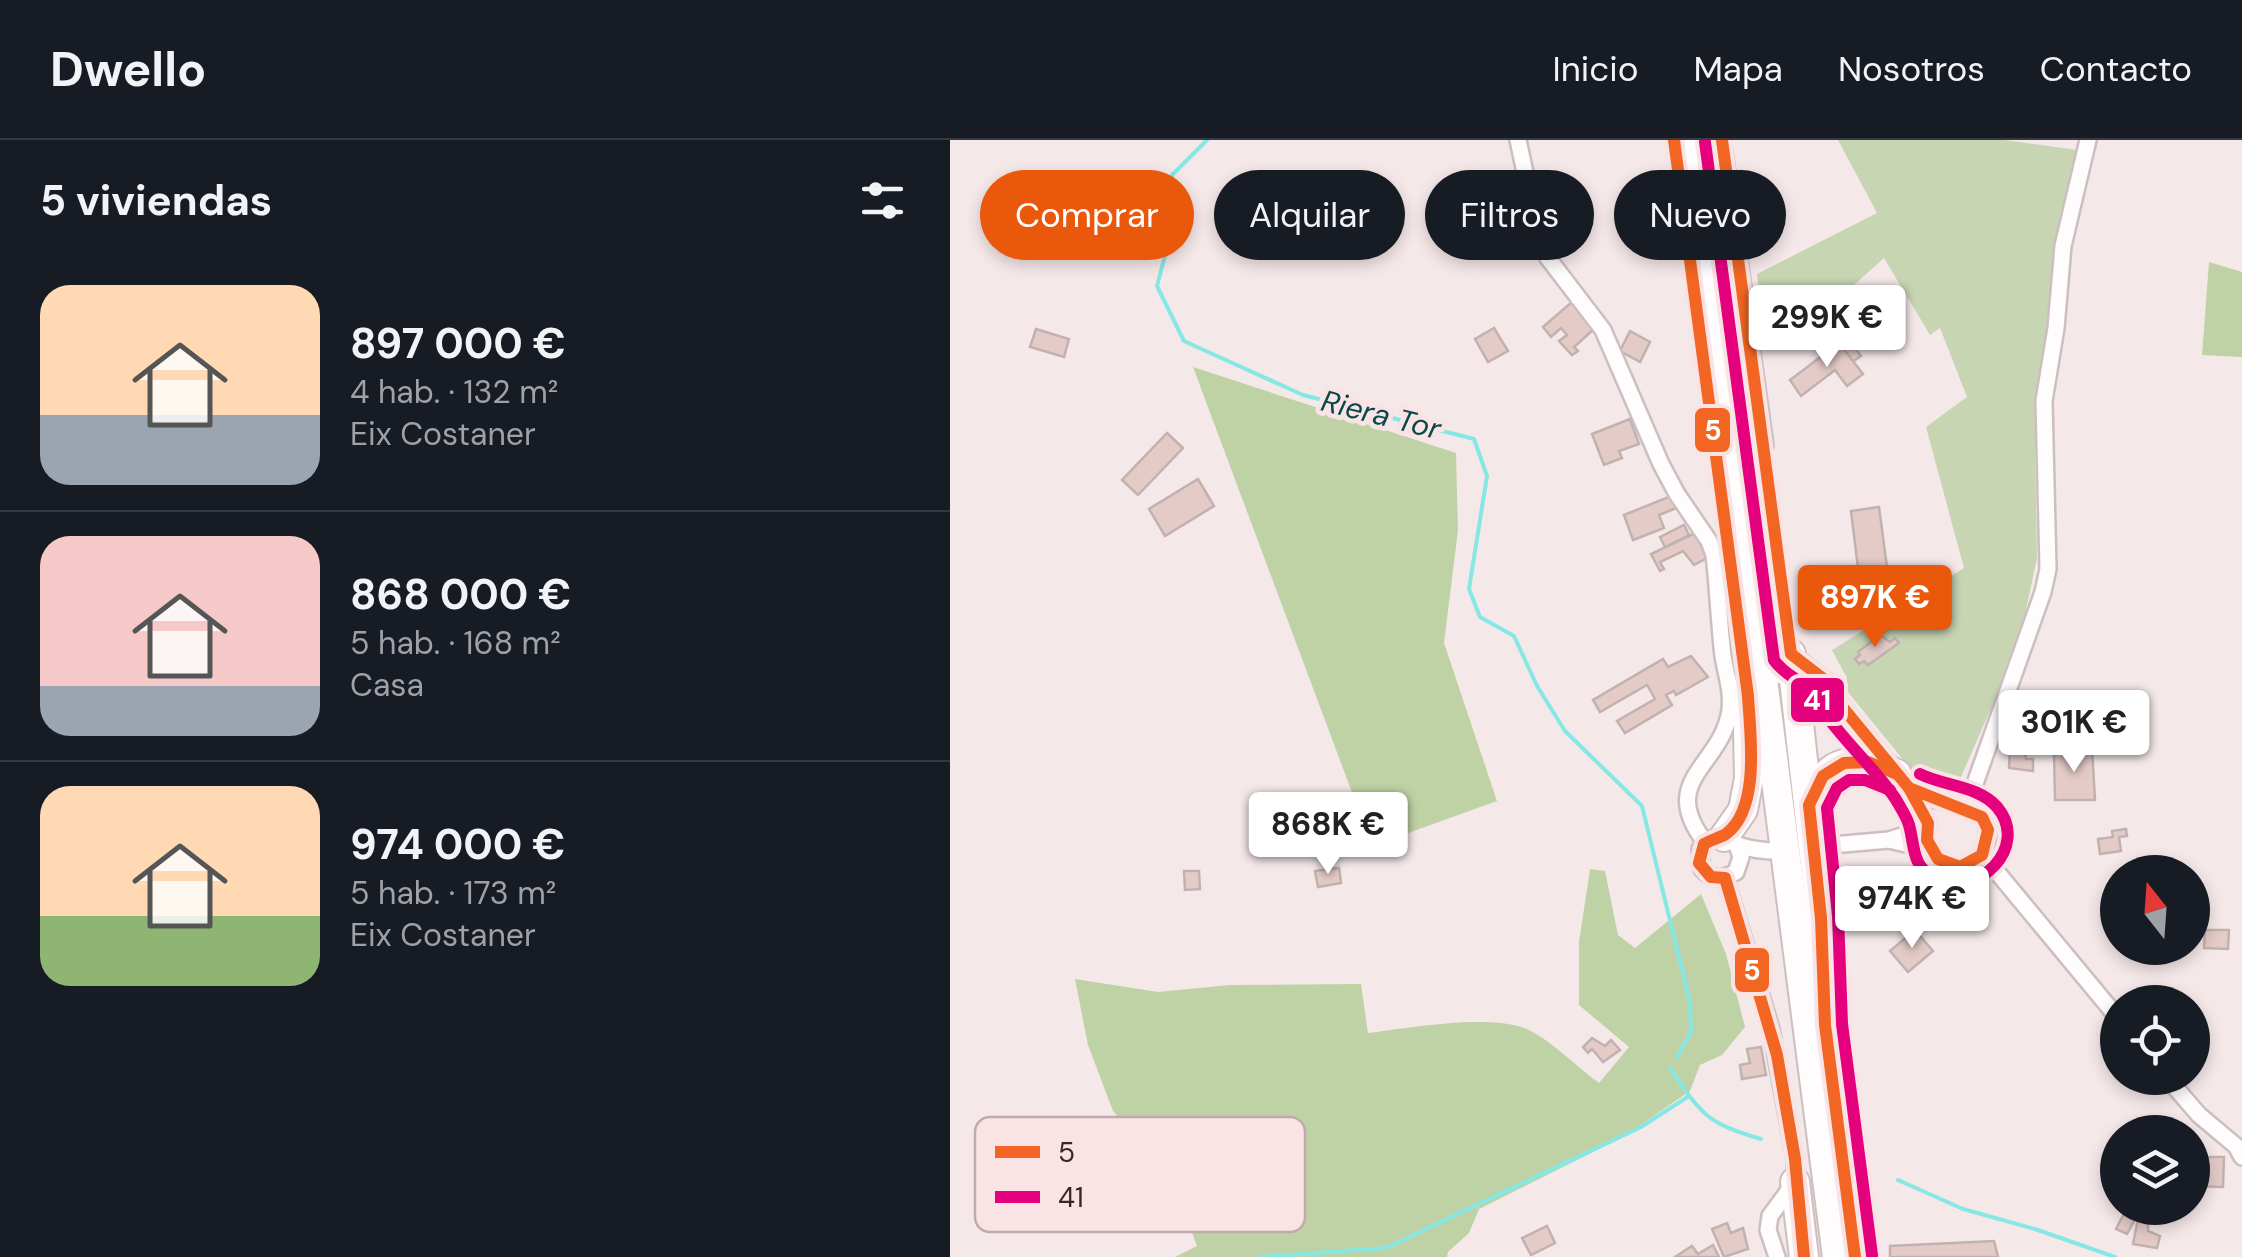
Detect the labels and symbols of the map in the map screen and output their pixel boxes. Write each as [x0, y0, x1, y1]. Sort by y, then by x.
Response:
pin: 299K € [1746, 285, 1908, 370]
water label: Riera Tor [1317, 381, 1446, 448]
line badge: 5 [1693, 406, 1732, 454]
text: 5 [1704, 412, 1722, 449]
pin: 897K € [1794, 565, 1956, 650]
line badge: 41 [1789, 676, 1846, 724]
text: 41 [1803, 682, 1831, 719]
pin: 301K € [1993, 690, 2155, 775]
pin: 868K € [1247, 792, 1409, 877]
north arrow [2100, 855, 2210, 965]
pin: 974K € [1831, 866, 1993, 951]
line badge: 5 [1733, 946, 1771, 994]
text: 5 [1743, 952, 1761, 989]
legend [975, 1117, 1305, 1232]
text: 5 [1058, 1134, 1075, 1171]
text: 41 [1058, 1179, 1084, 1216]

